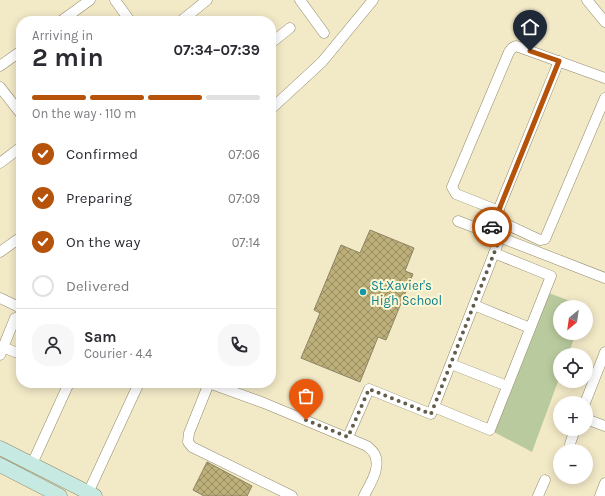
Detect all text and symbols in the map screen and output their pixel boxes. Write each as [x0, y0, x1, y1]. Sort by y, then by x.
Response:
pin [513, 10, 547, 51]
icon: home [519, 16, 541, 38]
text: Arriving in [32, 28, 93, 43]
text: 07:34–07:39 [173, 41, 260, 59]
text: 2 min [32, 42, 104, 73]
text: On the way · 110 m [32, 106, 137, 121]
icon: check [32, 143, 54, 165]
text: Confirmed [66, 145, 138, 163]
text: 07:06 [228, 147, 260, 162]
icon: check [32, 187, 54, 209]
text: Preparing [66, 189, 132, 207]
text: 07:09 [228, 191, 260, 206]
courier [472, 207, 512, 247]
icon: car [481, 216, 503, 238]
icon: check [32, 231, 54, 253]
text: On the way [66, 233, 140, 251]
text: 07:14 [232, 235, 260, 250]
text: Delivered [66, 277, 130, 295]
place label: St.Xavier's High School [371, 278, 442, 308]
marker: St.Xavier's High School [358, 287, 368, 297]
north arrow [553, 300, 593, 340]
map controls [553, 300, 593, 484]
button: person [32, 324, 74, 366]
button: phone [218, 324, 260, 366]
text: Sam [84, 328, 117, 346]
text: Courier · 4.4 [84, 346, 152, 361]
button: locate [553, 348, 593, 388]
pin [289, 379, 323, 420]
icon: bag [295, 385, 317, 407]
button: + [553, 396, 593, 436]
button: − [553, 444, 593, 484]

